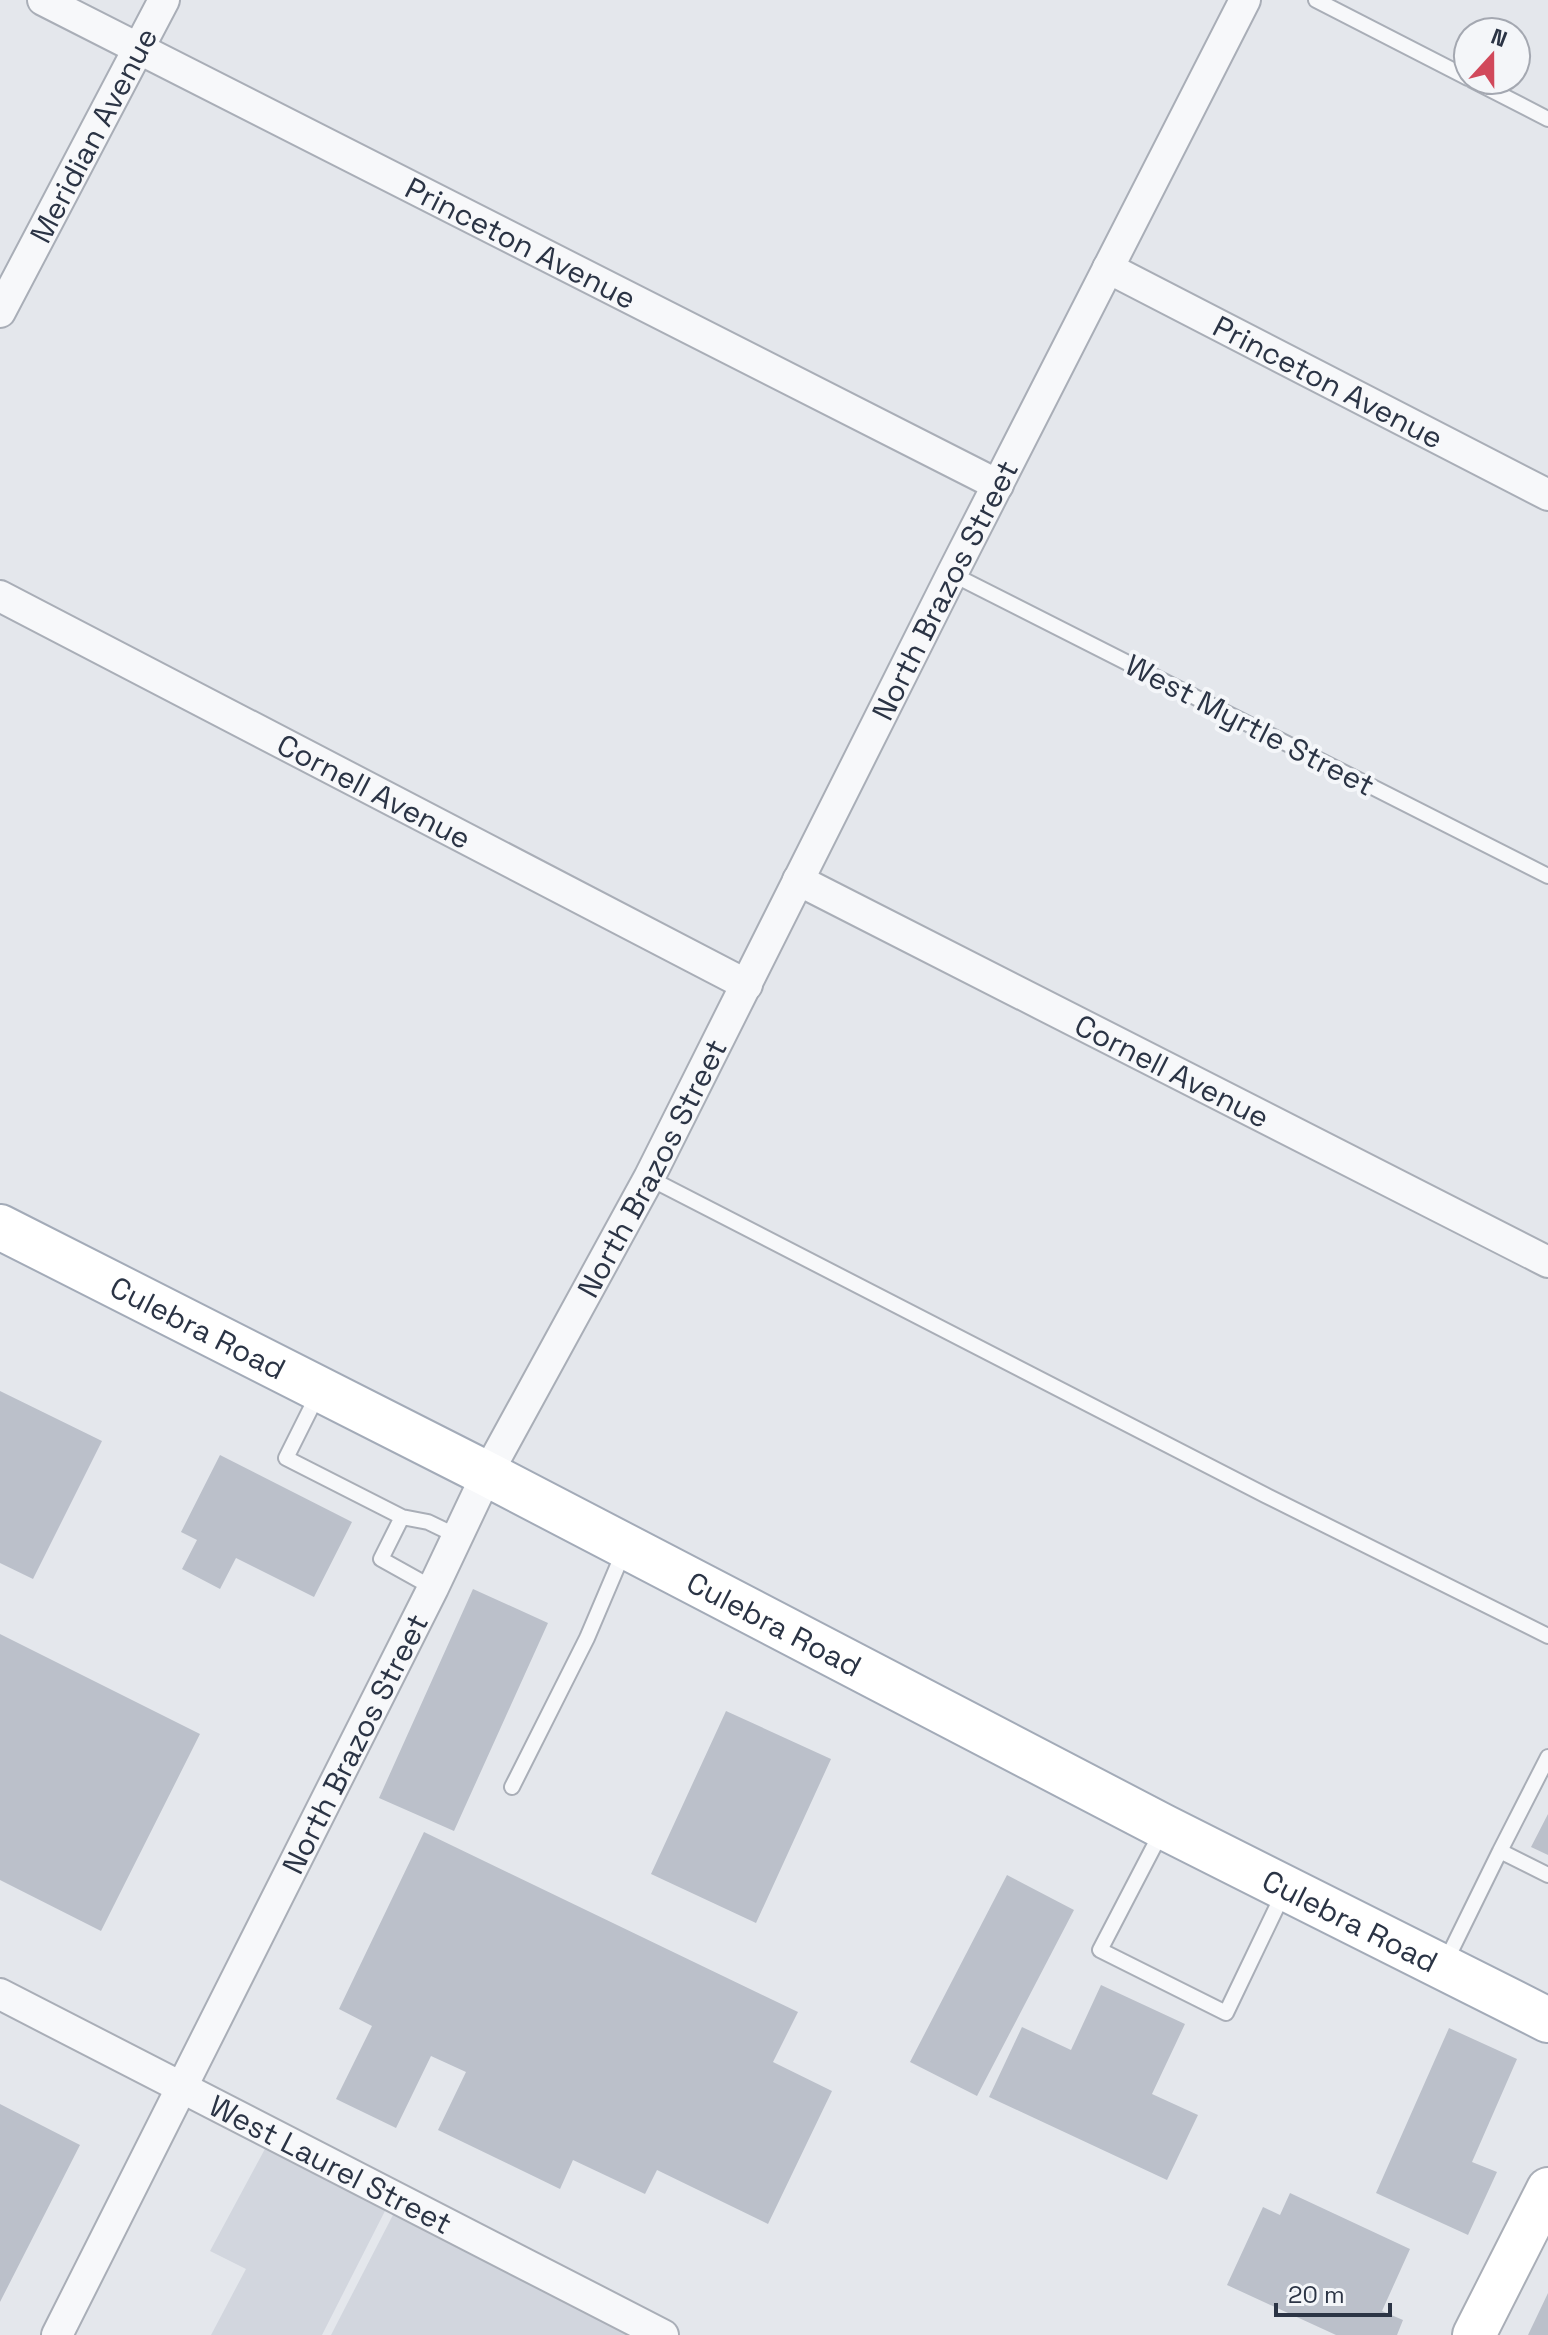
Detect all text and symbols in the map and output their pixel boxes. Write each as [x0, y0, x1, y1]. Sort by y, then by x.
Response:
north arrow [1452, 16, 1532, 96]
street label: Meridian Avenue [20, 21, 166, 249]
text: N [1487, 22, 1511, 53]
street label: Princeton Avenue [399, 168, 643, 318]
street label: Princeton Avenue [1207, 306, 1450, 457]
street label: North Brazos Street [862, 453, 1026, 727]
street label: West Myrtle Street [1119, 645, 1381, 805]
street label: Cornell Avenue [271, 724, 478, 857]
street label: Cornell Avenue [1068, 1005, 1276, 1136]
street label: North Brazos Street [568, 1032, 735, 1304]
street label: Culebra Road [104, 1267, 292, 1388]
street label: Culebra Road [680, 1562, 868, 1685]
street label: North Brazos Street [273, 1607, 436, 1880]
street label: Culebra Road [1256, 1860, 1445, 1981]
street label: West Laurel Street [203, 2086, 459, 2243]
scale bar [1276, 2267, 1390, 2317]
text: 20 m [1288, 2279, 1345, 2310]

